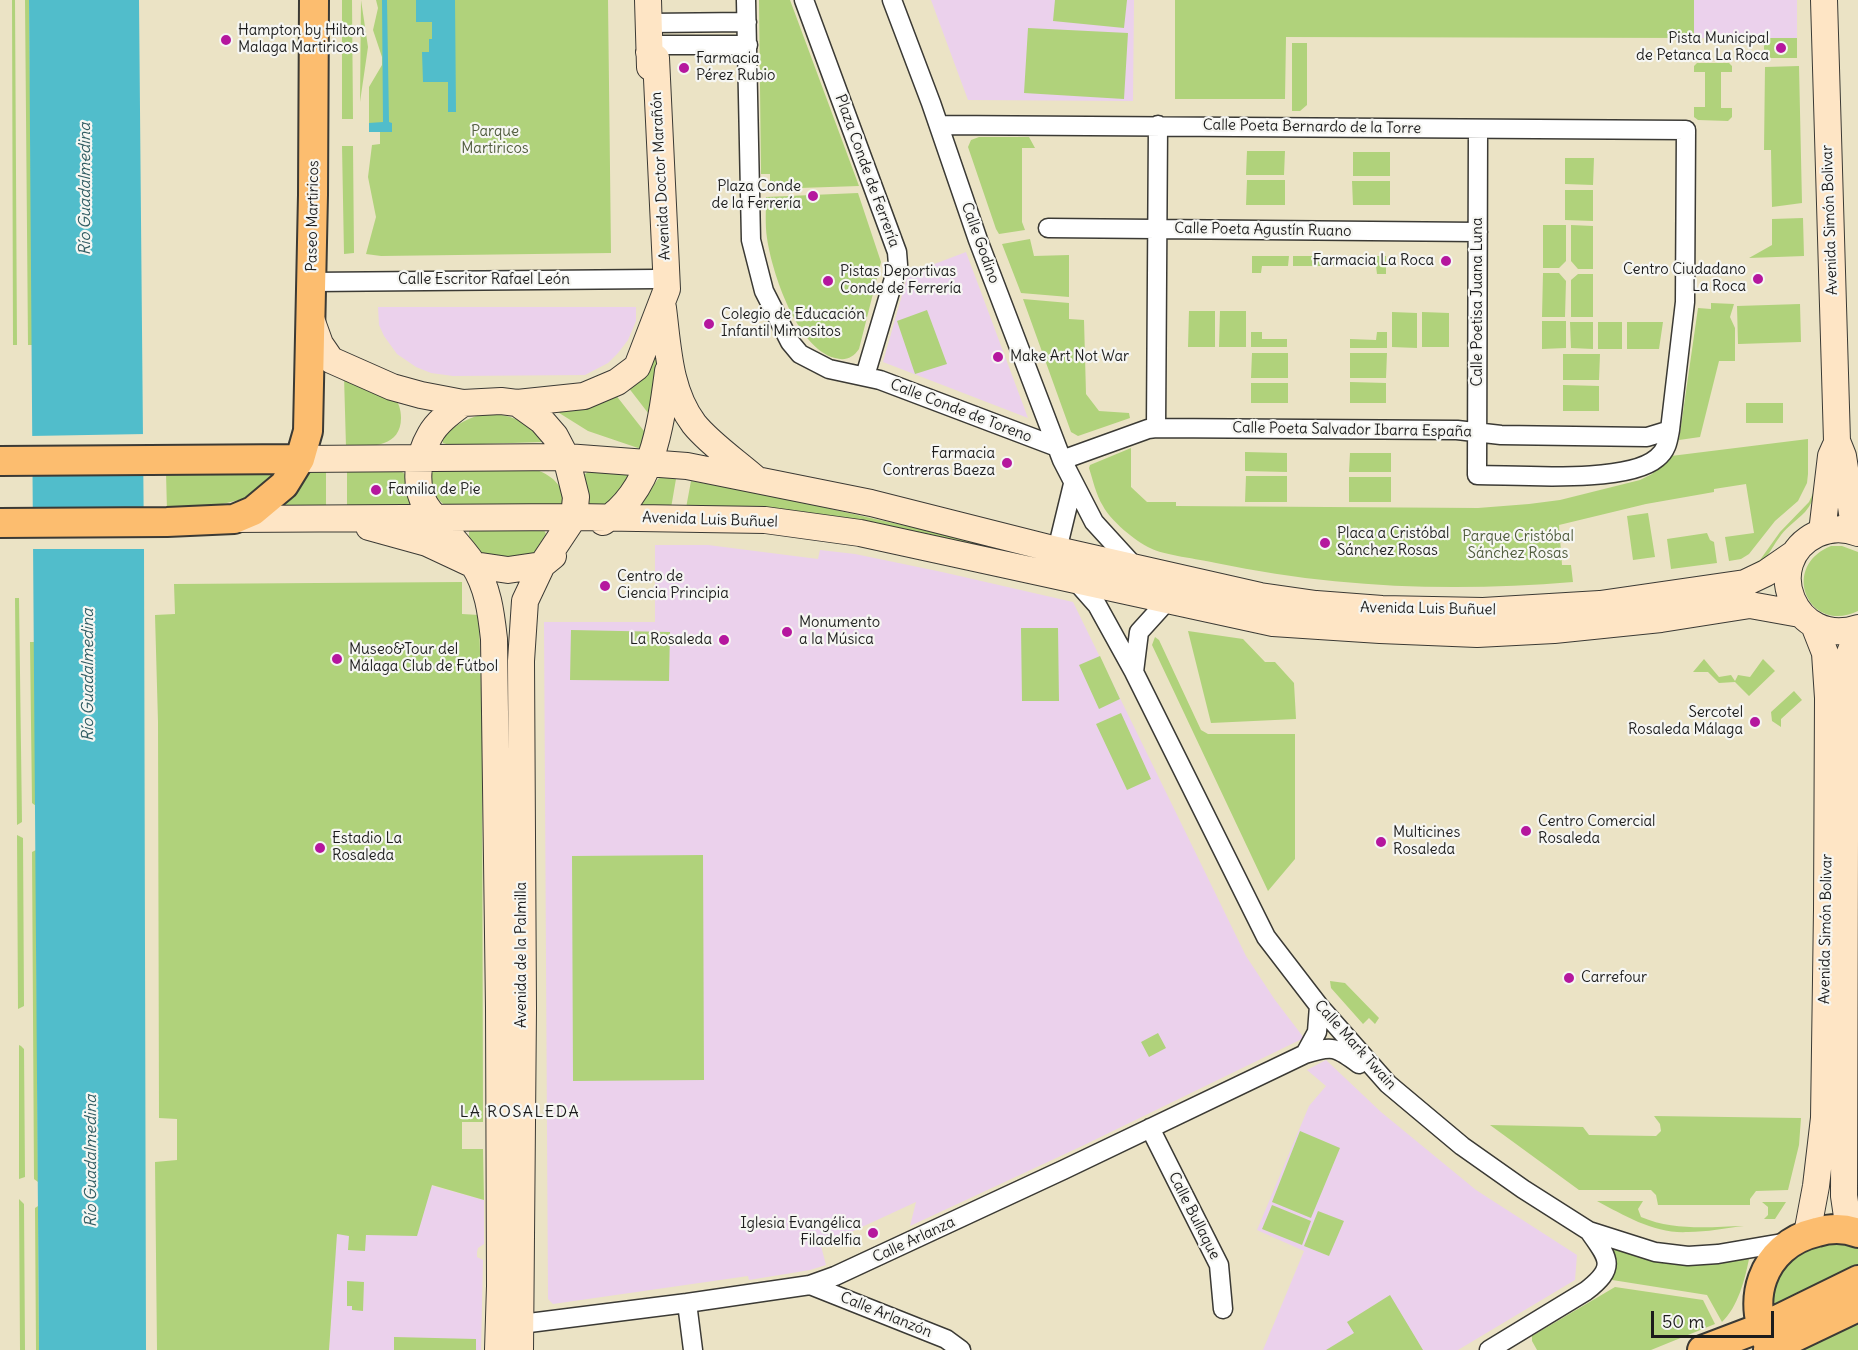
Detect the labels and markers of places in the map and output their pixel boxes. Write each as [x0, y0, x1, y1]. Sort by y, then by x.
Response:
place label: Hampton by Hilton Malaga Martiricos [238, 22, 365, 57]
place label: Pista Municipal de Petanca La Roca [1636, 30, 1769, 65]
marker: Hampton by Hilton Malaga Martiricos [219, 33, 233, 47]
marker: Pista Municipal de Petanca La Roca [1774, 41, 1788, 55]
place label: Farmacia Pérez Rubio [696, 50, 775, 85]
marker: Farmacia Pérez Rubio [677, 61, 691, 75]
place label: Plaza Conde de la Ferrería [711, 178, 801, 213]
marker: Plaza Conde de la Ferrería [806, 189, 820, 203]
place label: Farmacia La Roca [1313, 252, 1434, 270]
marker: Farmacia La Roca [1439, 254, 1453, 268]
place label: Centro Ciudadano La Roca [1623, 261, 1746, 296]
place label: Pistas Deportivas Conde de Ferrería [840, 263, 961, 298]
marker: Centro Ciudadano La Roca [1751, 272, 1765, 286]
marker: Pistas Deportivas Conde de Ferrería [821, 274, 835, 288]
place label: Colegio de Educación Infantil Mimositos [721, 306, 865, 341]
marker: Colegio de Educación Infantil Mimositos [702, 317, 716, 331]
place label: Make Art Not War [1010, 348, 1129, 366]
marker: Make Art Not War [991, 350, 1005, 364]
place label: Farmacia Contreras Baeza [883, 445, 995, 480]
marker: Farmacia Contreras Baeza [1000, 456, 1014, 470]
place label: Familia de Pie [388, 481, 481, 499]
marker: Familia de Pie [369, 483, 383, 497]
place label: Placa a Cristóbal Sánchez Rosas [1337, 525, 1449, 560]
marker: Placa a Cristóbal Sánchez Rosas [1318, 536, 1332, 550]
place label: Centro de Ciencia Principia [617, 568, 729, 603]
marker: Centro de Ciencia Principia [598, 579, 612, 593]
place label: Monumento a la Música [799, 614, 880, 649]
marker: Monumento a la Música [780, 625, 794, 639]
place label: La Rosaleda [630, 631, 712, 649]
marker: La Rosaleda [717, 633, 731, 647]
place label: Museo&Tour del Málaga Club de Fútbol [349, 641, 498, 676]
marker: Museo&Tour del Málaga Club de Fútbol [330, 652, 344, 666]
place label: Sercotel Rosaleda Málaga [1628, 704, 1743, 739]
marker: Sercotel Rosaleda Málaga [1748, 715, 1762, 729]
place label: Centro Comercial Rosaleda [1538, 813, 1655, 848]
place label: Multicines Rosaleda [1393, 824, 1460, 859]
marker: Centro Comercial Rosaleda [1519, 824, 1533, 838]
place label: Estadio La Rosaleda [332, 830, 402, 865]
marker: Multicines Rosaleda [1374, 835, 1388, 849]
marker: Estadio La Rosaleda [313, 841, 327, 855]
place label: Carrefour [1581, 969, 1647, 987]
marker: Carrefour [1562, 971, 1576, 985]
place label: Iglesia Evangélica Filadelfia [740, 1215, 861, 1250]
marker: Iglesia Evangélica Filadelfia [866, 1226, 880, 1240]

